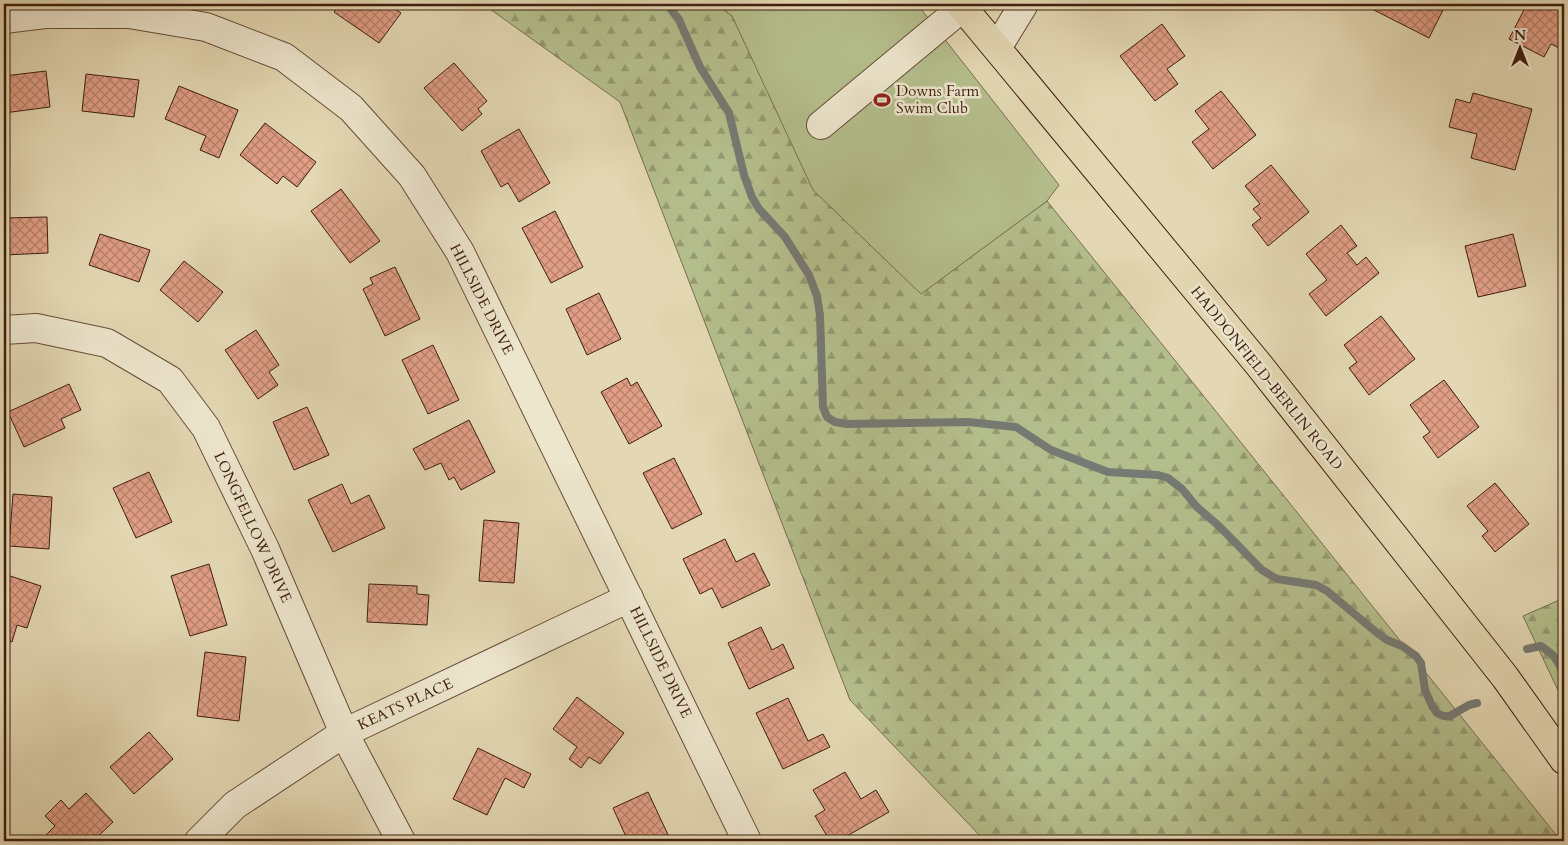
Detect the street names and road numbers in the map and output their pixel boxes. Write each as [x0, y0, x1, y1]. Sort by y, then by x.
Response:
street label: HILLSIDE DRIVE [445, 240, 519, 358]
street label: HADDONFIELD-BERLIN ROAD [1186, 282, 1348, 474]
street label: LONGFELLOW DRIVE [209, 448, 297, 606]
street label: HILLSIDE DRIVE [625, 603, 697, 721]
street label: KEATS PLACE [354, 673, 456, 735]

